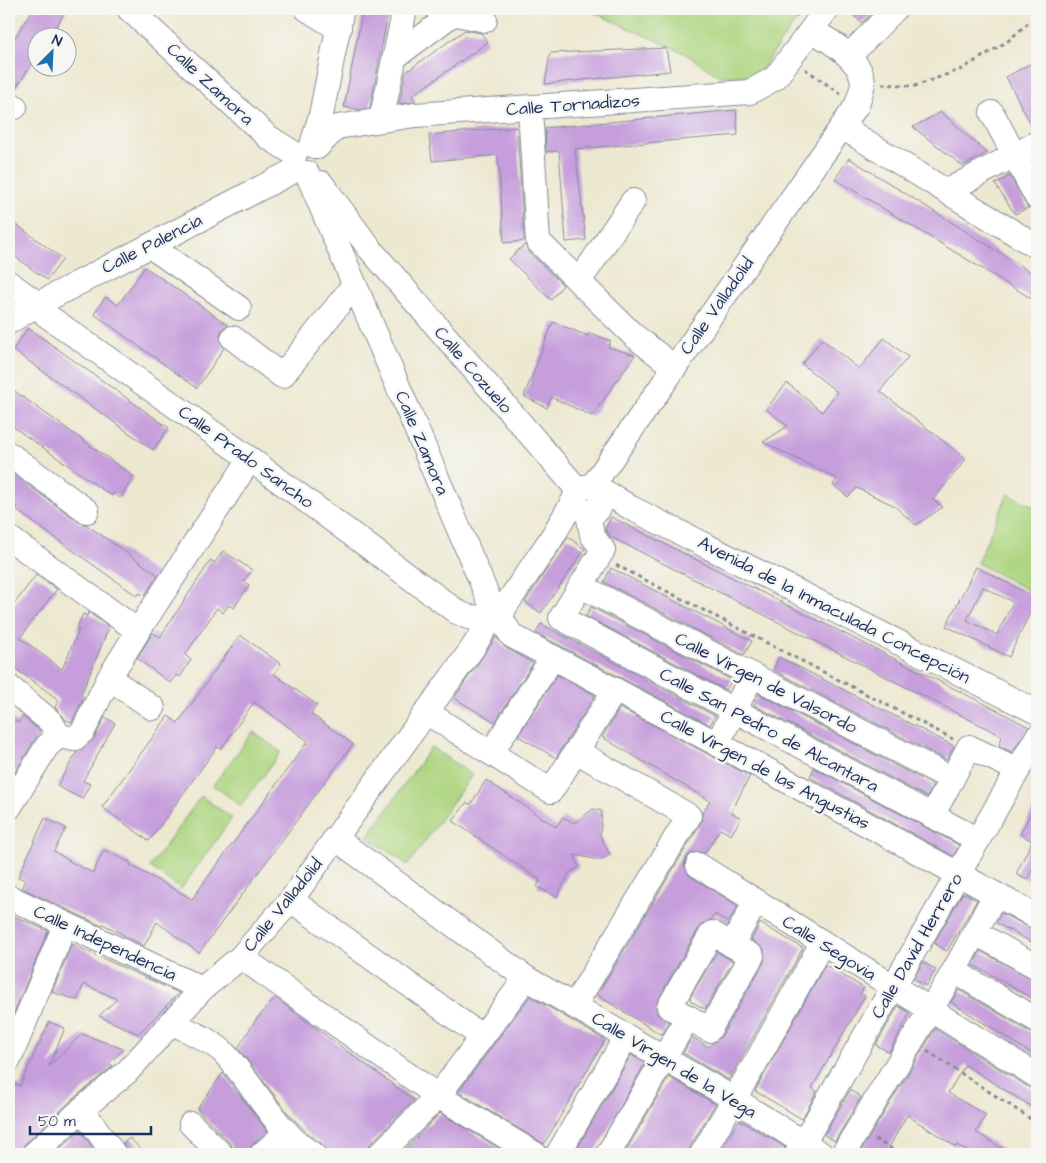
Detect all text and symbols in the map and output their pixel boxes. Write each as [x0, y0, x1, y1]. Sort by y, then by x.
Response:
north arrow [28, 28, 78, 78]
text: N [49, 30, 65, 52]
street label: Calle Zamora [161, 37, 259, 131]
street label: Calle Tornadizos [505, 88, 641, 122]
street label: Calle Palencia [97, 208, 207, 280]
street label: Calle Valladolid [674, 252, 760, 360]
street label: Calle Cozuelo [428, 321, 518, 419]
street label: Calle Zamora [389, 387, 455, 499]
street label: Calle Prado Sancho [173, 399, 319, 515]
street label: Avenida de la Inmaculada Concepción [694, 530, 974, 690]
street label: Calle Virgen de Valsordo [670, 626, 861, 741]
street label: Calle San Pedro de Alcantara [655, 662, 883, 798]
street label: Calle Virgen de las Angustias [655, 704, 874, 837]
street label: Calle Valladolid [237, 853, 329, 957]
street label: Calle David Herrero [865, 869, 969, 1023]
street label: Calle Independencia [29, 899, 181, 987]
street label: Calle Segovia [777, 909, 881, 988]
street label: Calle Virgen de la Vega [586, 1006, 761, 1125]
scale bar [30, 1103, 151, 1135]
text: 50 m [38, 1111, 76, 1132]

